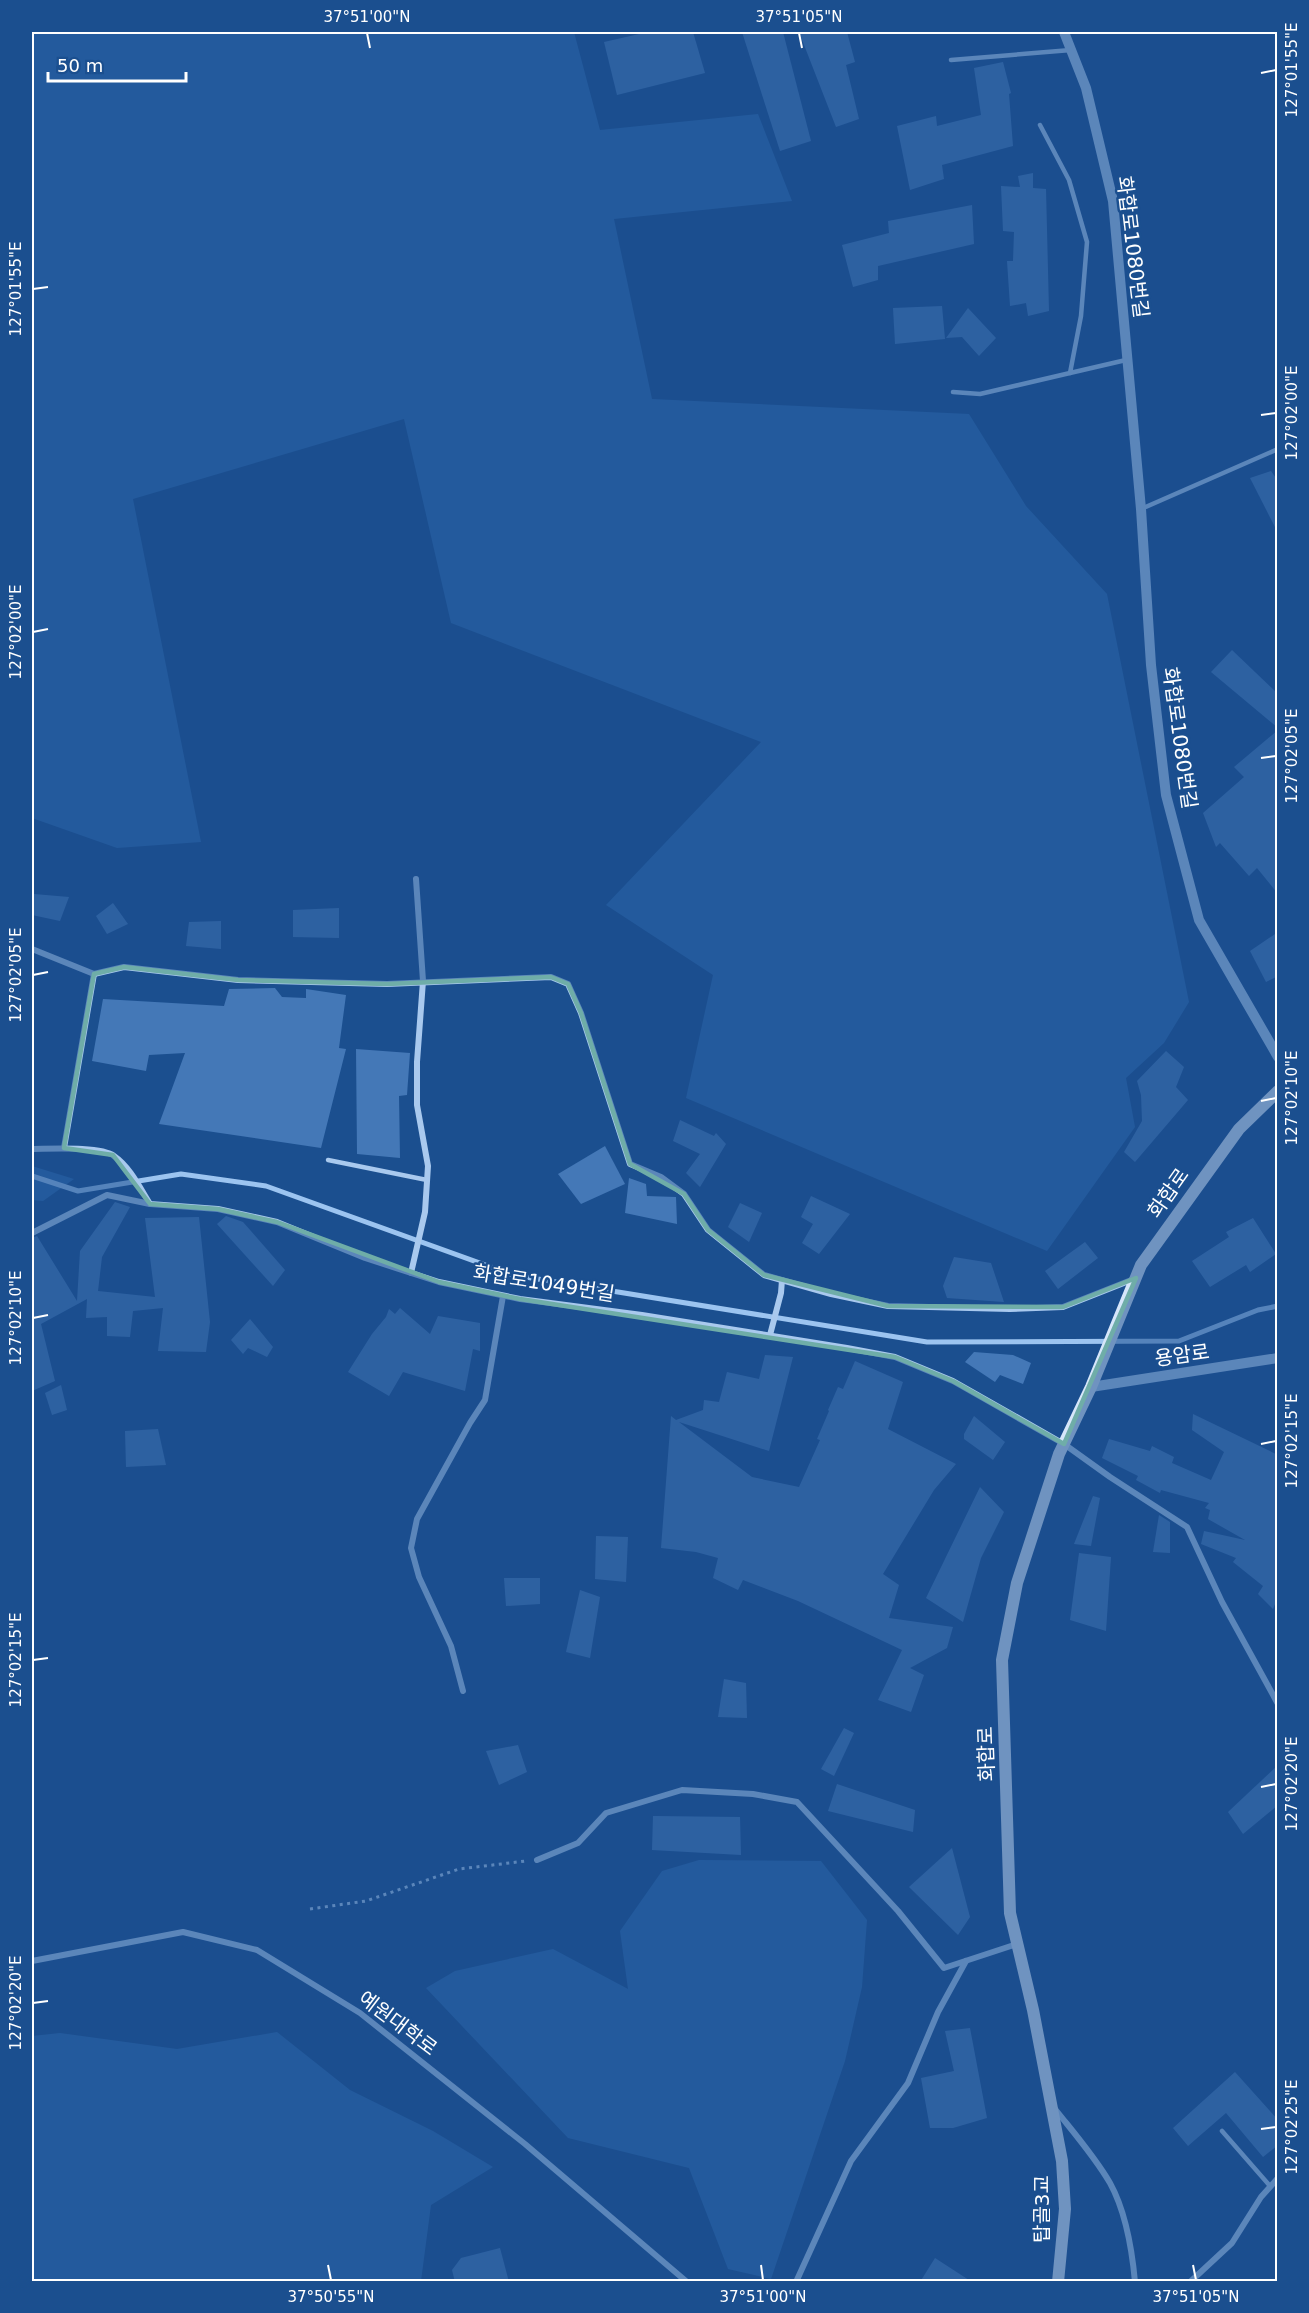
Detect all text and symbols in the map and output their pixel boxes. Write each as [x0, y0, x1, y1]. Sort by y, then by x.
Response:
text: 37°51'00"N [323, 8, 411, 26]
text: 37°51'05"N [755, 8, 843, 26]
text: 127°01'55"E [1283, 23, 1301, 117]
scale bar [48, 45, 186, 83]
text: 50 m [57, 55, 103, 76]
street label: 화합로1080번길 [1112, 175, 1154, 319]
text: 127°01'55"E [7, 242, 25, 336]
text: 127°02'00"E [1283, 366, 1301, 460]
text: 127°02'00"E [7, 585, 25, 679]
street label: 화합로1080번길 [1158, 666, 1202, 810]
text: 127°02'05"E [1283, 709, 1301, 803]
text: 127°02'05"E [7, 928, 25, 1022]
text: 127°02'10"E [1283, 1051, 1301, 1145]
street label: 화합로 [1142, 1164, 1194, 1222]
street label: 화합로1049번길 [472, 1260, 616, 1306]
text: 127°02'10"E [7, 1271, 25, 1365]
street label: 용암로 [1153, 1339, 1211, 1371]
text: 127°02'15"E [1283, 1394, 1301, 1488]
text: 127°02'15"E [7, 1613, 25, 1707]
street label: 화합로 [973, 1726, 999, 1782]
text: 127°02'20"E [1283, 1737, 1301, 1831]
text: 127°02'20"E [7, 1956, 25, 2050]
street label: 예원대학로 [354, 1986, 442, 2060]
text: 127°02'25"E [1283, 2080, 1301, 2174]
street label: 탑골3교 [1030, 2175, 1054, 2243]
text: 37°50'55"N [287, 2288, 375, 2306]
text: 37°51'00"N [719, 2288, 807, 2306]
text: 37°51'05"N [1152, 2288, 1240, 2306]

